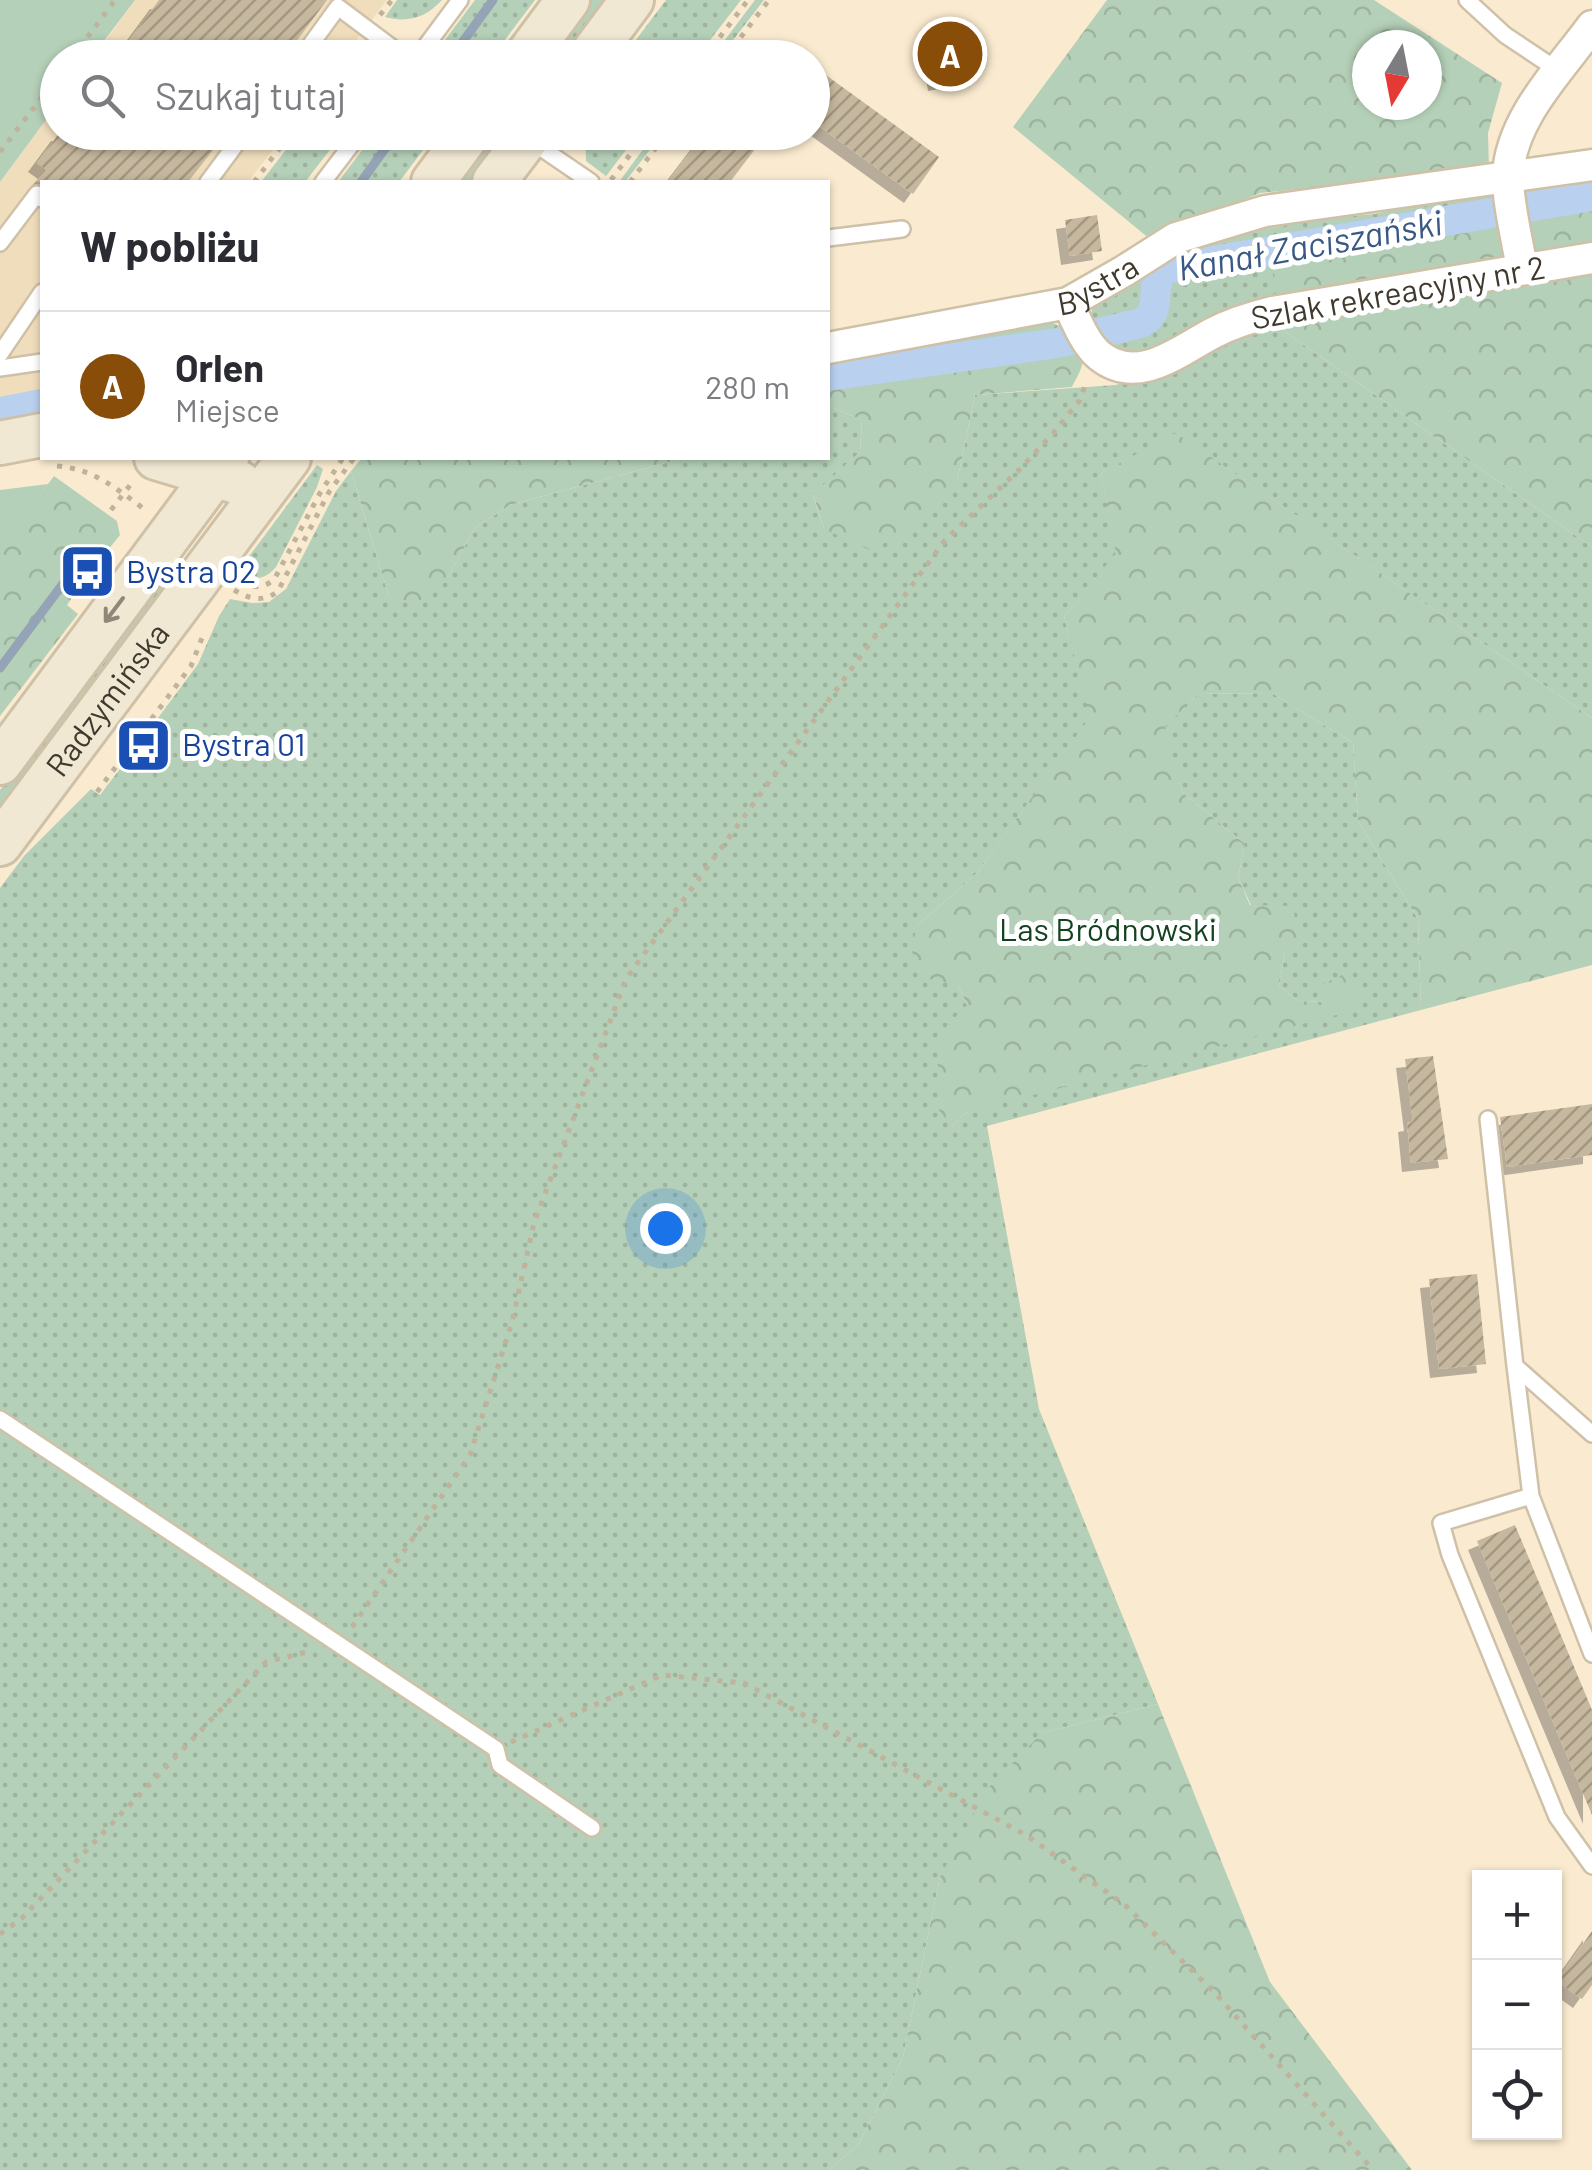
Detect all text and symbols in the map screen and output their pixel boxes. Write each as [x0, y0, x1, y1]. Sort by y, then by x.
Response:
pin: A [918, 17, 982, 92]
north arrow [1352, 30, 1442, 120]
search box [40, 40, 830, 150]
icon: search [75, 68, 130, 123]
text: Szukaj tutaj [155, 72, 346, 118]
water label: Kanał Zaciszański [1174, 200, 1445, 288]
text: W pobliżu [80, 220, 259, 270]
street label: Bystra [1054, 246, 1145, 322]
street label: Szlak rekreacyjny nr 2 [1248, 246, 1548, 336]
text: Orlen [175, 344, 264, 390]
text: A [102, 367, 123, 405]
text: 280 m [705, 367, 790, 405]
text: Miejsce [175, 390, 280, 428]
bus stop icon: Bystra 02 [57, 542, 117, 602]
place label: Bystra 02 [126, 551, 256, 589]
one-way arrow [104, 596, 125, 623]
street label: Radzymińska [37, 615, 176, 783]
bus stop icon: Bystra 01 [113, 715, 173, 775]
place label: Bystra 01 [182, 724, 305, 762]
park label: Las Bródnowski [999, 909, 1217, 947]
your location [640, 1203, 691, 1254]
map controls [1472, 1870, 1562, 2140]
button: + [1472, 1870, 1562, 1960]
button: − [1472, 1960, 1562, 2050]
button: locate [1472, 2050, 1562, 2140]

